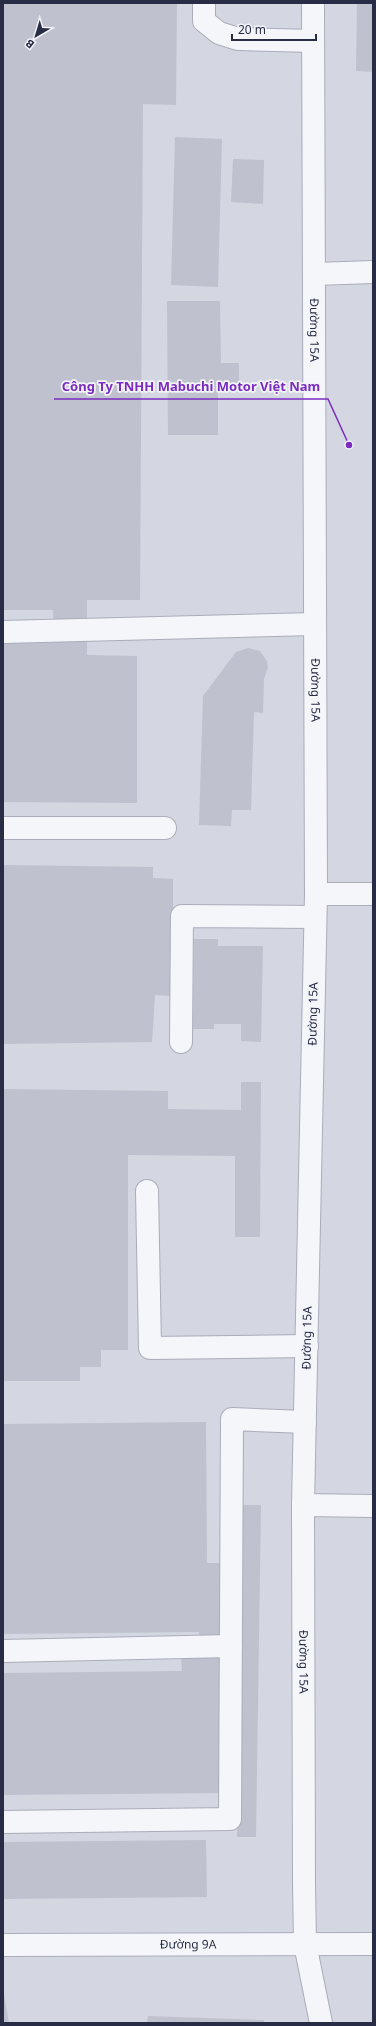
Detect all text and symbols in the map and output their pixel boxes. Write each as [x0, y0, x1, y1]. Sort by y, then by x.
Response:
north arrow [16, 16, 56, 56]
scale bar [232, 16, 316, 42]
text: 20 m [238, 21, 266, 38]
text: B [22, 36, 37, 52]
street label: Đường 15A [306, 298, 323, 362]
callout: Công Ty TNHH Mabuchi Motor Việt Nam [54, 374, 328, 399]
text: Công Ty TNHH Mabuchi Motor Việt Nam [62, 377, 320, 395]
street label: Đường 15A [307, 658, 324, 722]
street label: Đường 15A [303, 982, 322, 1046]
street label: Đường 15A [297, 1306, 316, 1370]
street label: Đường 15A [295, 1630, 313, 1694]
street label: Đường 9A [160, 1935, 217, 1953]

